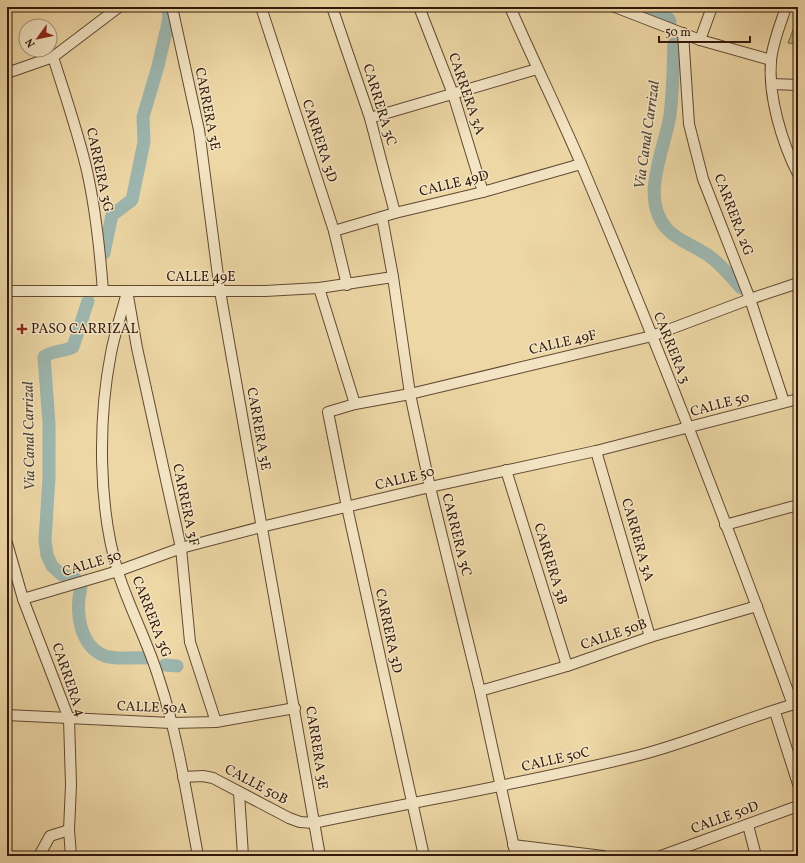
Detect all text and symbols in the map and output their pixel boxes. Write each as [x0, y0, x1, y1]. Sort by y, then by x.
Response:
north arrow [18, 18, 58, 58]
scale bar [659, 18, 750, 44]
text: 50 m [665, 25, 691, 41]
text: N [22, 35, 39, 50]
street label: CARRERA 3A [443, 50, 489, 138]
street label: CARRERA 3C [358, 62, 400, 148]
street label: CARRERA 3E [190, 66, 224, 152]
water label: Via Canal Carrizal [630, 79, 666, 191]
street label: CARRERA 3D [297, 97, 341, 185]
street label: CARRERA 3G [81, 126, 117, 214]
street label: CALLE 49D [417, 166, 491, 202]
street label: CARRERA 2G [709, 171, 757, 259]
street label: CALLE 49E [166, 268, 236, 287]
street label: CARRERA 3 [648, 309, 694, 387]
place label: PASO CARRIZAL [31, 320, 139, 339]
marker: PASO CARRIZAL [16, 323, 28, 335]
street label: CALLE 49F [527, 326, 599, 360]
water label: Via Canal Carrizal [19, 381, 41, 491]
street label: CARRERA 3E [241, 386, 275, 472]
street label: CALLE 50 [688, 388, 752, 422]
street label: CARRERA 3F [167, 462, 203, 548]
street label: CALLE 50 [373, 462, 437, 496]
street label: CARRERA 3C [437, 492, 475, 578]
street label: CARRERA 3A [616, 496, 658, 584]
street label: CARRERA 3B [529, 521, 571, 607]
street label: CALLE 50 [60, 546, 124, 582]
street label: CARRERA 3G [127, 573, 175, 661]
street label: CARRERA 3D [370, 587, 406, 675]
street label: CALLE 50B [578, 615, 650, 655]
street label: CARRERA 4 [47, 641, 89, 719]
street label: CALLE 50A [117, 697, 188, 719]
street label: CARRERA 3E [300, 705, 332, 791]
street label: CALLE 50C [520, 743, 592, 777]
street label: CALLE 50B [221, 760, 291, 810]
street label: CALLE 50D [689, 797, 761, 839]

